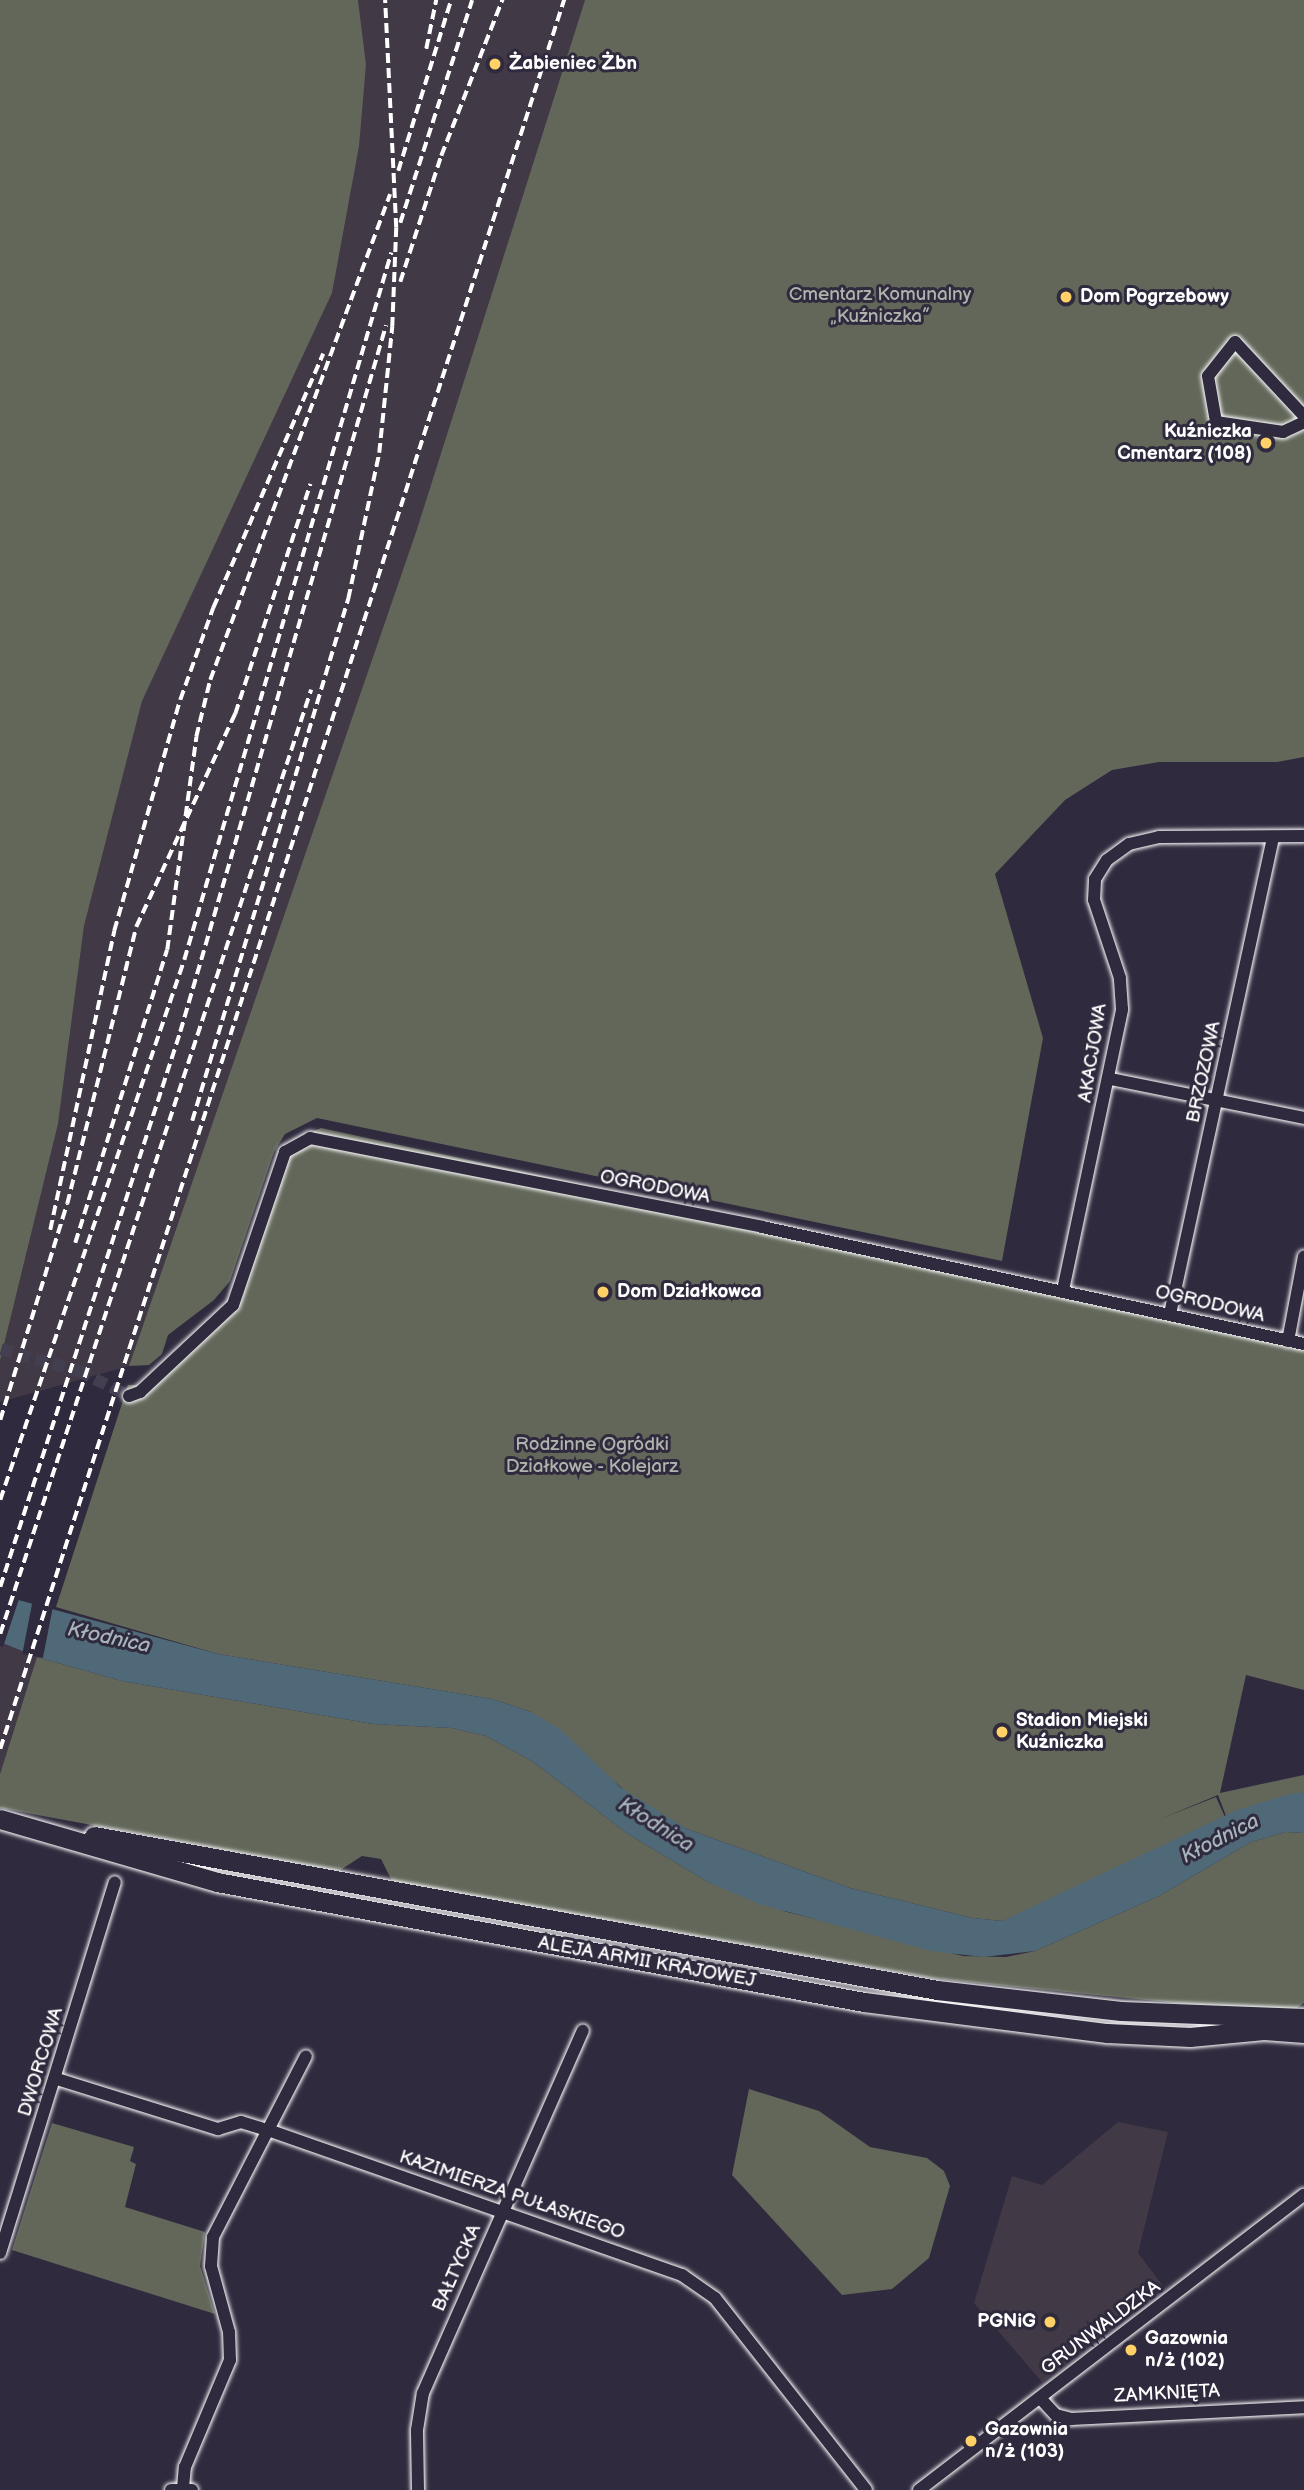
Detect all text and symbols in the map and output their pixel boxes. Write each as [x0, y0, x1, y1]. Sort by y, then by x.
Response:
place label: Żabieniec Żbn [509, 53, 637, 75]
marker: Żabieniec Żbn [487, 56, 503, 72]
park label: Cmentarz Komunalny „Kuźniczka” [789, 284, 971, 328]
place label: Dom Pogrzebowy [1080, 286, 1229, 308]
marker: Dom Pogrzebowy [1058, 289, 1074, 305]
place label: Kuźniczka Cmentarz (108) [1117, 421, 1252, 465]
marker: Kuźniczka Cmentarz (108) [1258, 435, 1274, 451]
street label: AKACJOWA [1074, 1002, 1112, 1104]
street label: BRZOZOWA [1182, 1019, 1226, 1125]
street label: OGRODOWA [598, 1165, 712, 1209]
street label: OGRODOWA [1153, 1280, 1267, 1328]
place label: Dom Działkowca [617, 1281, 762, 1303]
marker: Dom Działkowca [595, 1284, 611, 1300]
park label: Rodzinne Ogródki Działkowe - Kolejarz [505, 1434, 679, 1478]
water label: Kłodnica [65, 1617, 153, 1659]
place label: Stadion Miejski Kuźniczka [1016, 1710, 1148, 1754]
marker: Stadion Miejski Kuźniczka [994, 1724, 1010, 1740]
water label: Kłodnica [614, 1792, 698, 1858]
water label: Kłodnica [1177, 1809, 1263, 1869]
street label: ALEJA ARMII KRAJOWEJ [536, 1932, 758, 1992]
street label: DWORCOWA [14, 2005, 68, 2119]
street label: KAZIMIERZA PUŁASKIEGO [396, 2146, 628, 2244]
street label: BAŁTYCKA [428, 2221, 486, 2315]
street label: GRUNWALDZKA [1037, 2276, 1165, 2380]
place label: PGNiG [977, 2311, 1036, 2333]
marker: PGNiG [1042, 2314, 1058, 2330]
place label: Gazownia n/ż (102) [1145, 2328, 1228, 2372]
marker: Gazownia n/ż (102) [1123, 2342, 1139, 2358]
street label: ZAMKNIĘTA [1114, 2380, 1220, 2408]
place label: Gazownia n/ż (103) [985, 2419, 1068, 2463]
marker: Gazownia n/ż (103) [963, 2433, 979, 2449]

